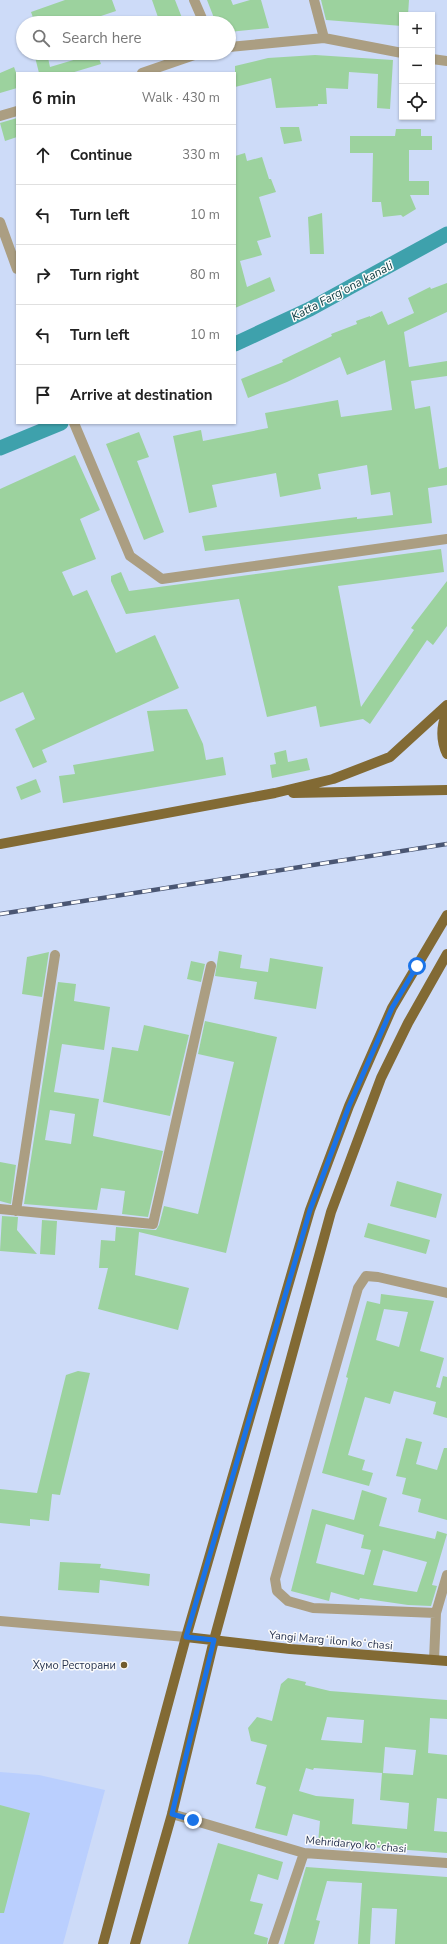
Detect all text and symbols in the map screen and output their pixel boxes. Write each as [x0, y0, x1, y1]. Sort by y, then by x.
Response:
map controls [399, 12, 435, 120]
button: + [399, 12, 435, 48]
search box [16, 16, 236, 60]
icon: search [30, 27, 52, 49]
text: Search here [62, 28, 142, 48]
button: − [399, 48, 435, 84]
button: locate [399, 84, 435, 120]
text: 6 min [32, 87, 76, 110]
text: Walk · 430 m [142, 89, 220, 107]
icon: ahead [32, 144, 54, 166]
text: Continue [70, 145, 132, 165]
text: 330 m [182, 146, 220, 164]
icon: left [32, 204, 54, 226]
text: Turn left [70, 205, 129, 225]
text: 10 m [190, 206, 220, 224]
water label: Katta Farg'ona kanali [288, 257, 396, 325]
icon: right [32, 264, 54, 286]
text: Turn right [70, 265, 139, 285]
text: 80 m [190, 266, 220, 284]
icon: left [32, 324, 54, 346]
text: Turn left [70, 325, 129, 345]
text: 10 m [190, 326, 220, 344]
icon: arrive [32, 384, 54, 406]
text: Arrive at destination [70, 385, 213, 405]
route start [408, 957, 426, 975]
street label: Yangi Margʻilon koʻchasi [268, 1628, 393, 1653]
place label: Хумо Ресторани [33, 1658, 116, 1673]
marker: Хумо Ресторани [119, 1660, 129, 1670]
route end [184, 1811, 202, 1829]
street label: Mehridaryo koʻchasi [305, 1833, 407, 1856]

